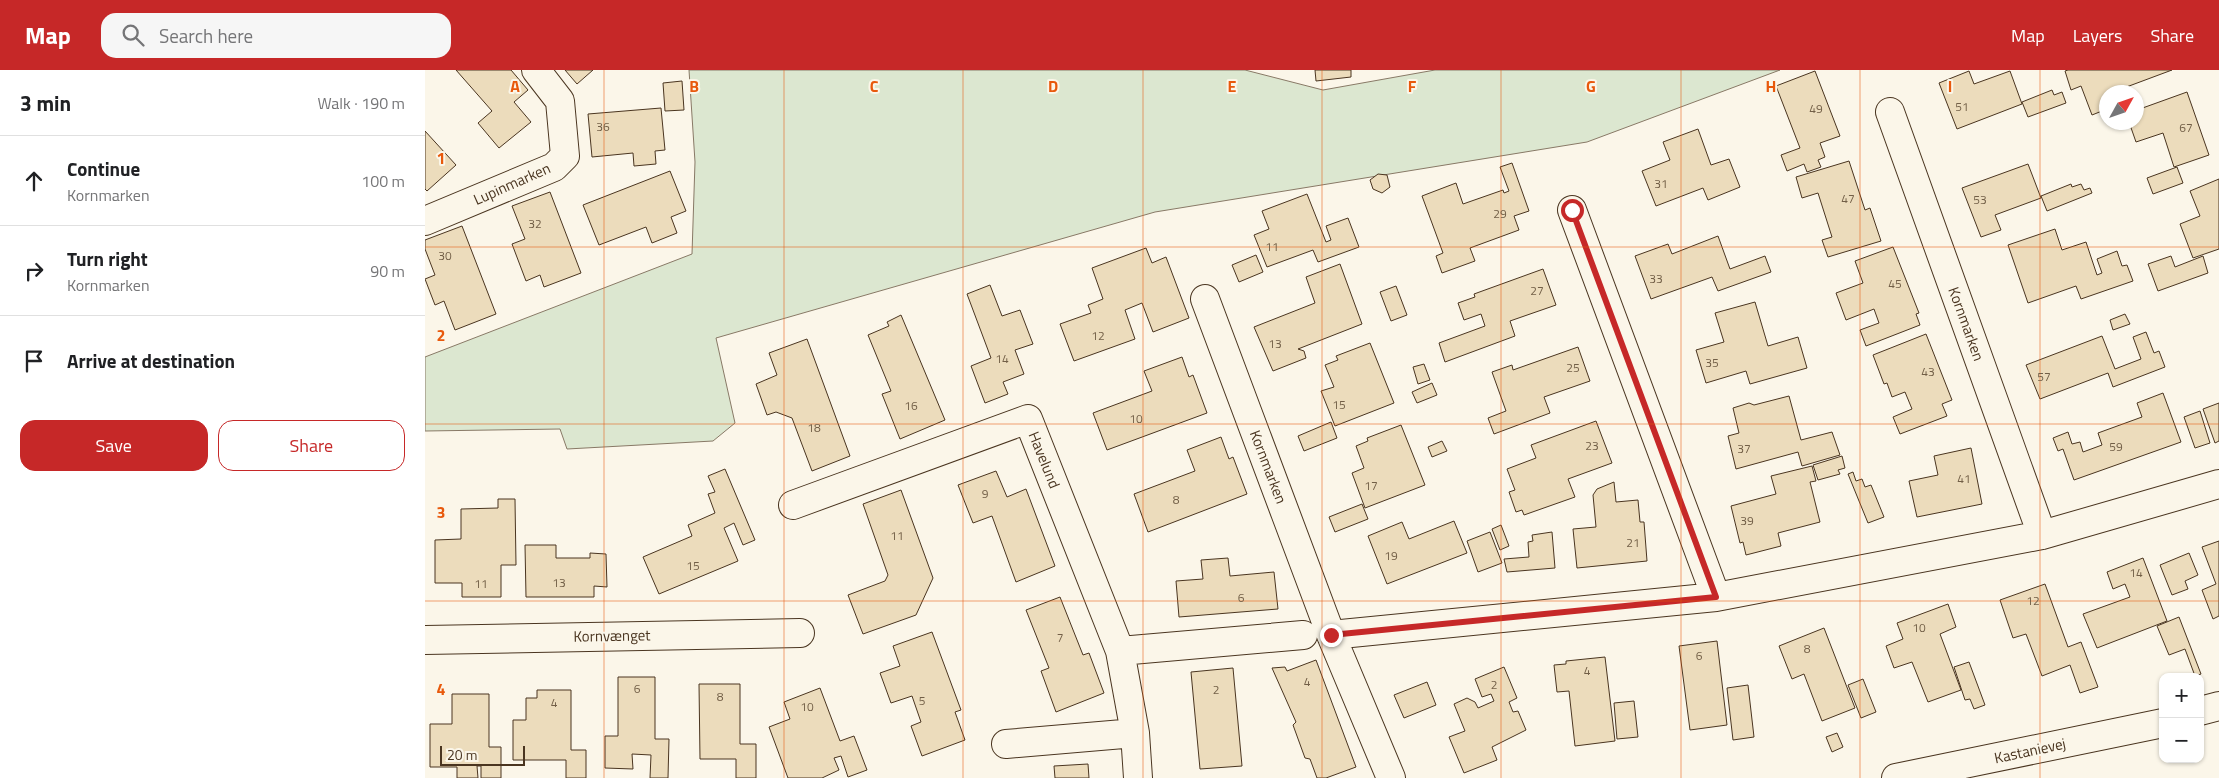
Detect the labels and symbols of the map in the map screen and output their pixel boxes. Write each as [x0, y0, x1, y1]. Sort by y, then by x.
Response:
text: A [510, 74, 520, 98]
text: B [689, 74, 699, 98]
text: C [870, 74, 879, 98]
text: D [1048, 74, 1058, 98]
text: E [1228, 74, 1237, 98]
text: F [1408, 74, 1417, 98]
text: G [1586, 74, 1596, 98]
text: H [1766, 74, 1776, 98]
text: I [1948, 74, 1952, 98]
north arrow [2099, 85, 2144, 130]
house number: 51 [1955, 97, 1969, 116]
house number: 49 [1809, 99, 1823, 118]
house number: 36 [596, 117, 610, 136]
house number: 67 [2179, 118, 2193, 137]
text: 1 [437, 146, 445, 170]
street label: Lupinmarken [470, 156, 554, 211]
house number: 31 [1654, 174, 1668, 193]
house number: 47 [1841, 189, 1855, 208]
house number: 53 [1973, 190, 1987, 209]
route start [1561, 199, 1584, 222]
house number: 29 [1493, 204, 1507, 223]
house number: 32 [528, 214, 542, 233]
house number: 11 [1265, 237, 1279, 256]
house number: 30 [438, 246, 452, 265]
house number: 33 [1649, 269, 1663, 288]
house number: 45 [1888, 274, 1902, 293]
house number: 27 [1530, 281, 1544, 300]
street label: Kornmarken [1942, 284, 1991, 364]
text: 2 [437, 323, 445, 347]
house number: 12 [1091, 326, 1105, 345]
house number: 13 [1268, 334, 1282, 353]
house number: 14 [995, 349, 1009, 368]
house number: 35 [1705, 353, 1719, 372]
house number: 25 [1566, 358, 1580, 377]
house number: 43 [1921, 362, 1935, 381]
house number: 57 [2037, 367, 2051, 386]
house number: 15 [1332, 395, 1346, 414]
house number: 16 [904, 396, 918, 415]
house number: 10 [1129, 409, 1143, 428]
house number: 18 [807, 418, 821, 437]
street label: Kornmarken [1244, 427, 1293, 507]
street label: Havelund [1023, 428, 1066, 492]
house number: 23 [1585, 436, 1599, 455]
house number: 59 [2109, 437, 2123, 456]
house number: 37 [1737, 439, 1751, 458]
house number: 41 [1957, 469, 1971, 488]
house number: 17 [1364, 476, 1378, 495]
house number: 9 [982, 484, 989, 503]
house number: 8 [1173, 490, 1180, 509]
text: 3 [437, 500, 445, 524]
house number: 39 [1740, 511, 1754, 530]
house number: 11 [890, 526, 904, 545]
house number: 21 [1626, 533, 1640, 552]
house number: 19 [1384, 546, 1398, 565]
house number: 15 [686, 556, 700, 575]
house number: 14 [2129, 563, 2143, 582]
house number: 13 [552, 573, 566, 592]
house number: 11 [474, 574, 488, 593]
house number: 6 [1238, 588, 1245, 607]
house number: 12 [2026, 591, 2040, 610]
house number: 10 [1912, 618, 1926, 637]
street label: Kornvænget [573, 623, 651, 648]
route end [1320, 624, 1343, 647]
house number: 7 [1057, 628, 1063, 647]
house number: 8 [1804, 639, 1811, 658]
house number: 6 [1696, 646, 1703, 665]
house number: 4 [1584, 661, 1591, 680]
house number: 4 [1304, 672, 1311, 691]
house number: 2 [1491, 675, 1497, 694]
text: 4 [437, 677, 446, 701]
house number: 6 [634, 679, 641, 698]
house number: 2 [1213, 680, 1219, 699]
house number: 8 [717, 687, 724, 706]
house number: 5 [919, 691, 926, 710]
house number: 4 [551, 693, 558, 712]
house number: 10 [800, 697, 814, 716]
street label: Kastanievej [1992, 732, 2068, 769]
scale bar [440, 743, 525, 766]

